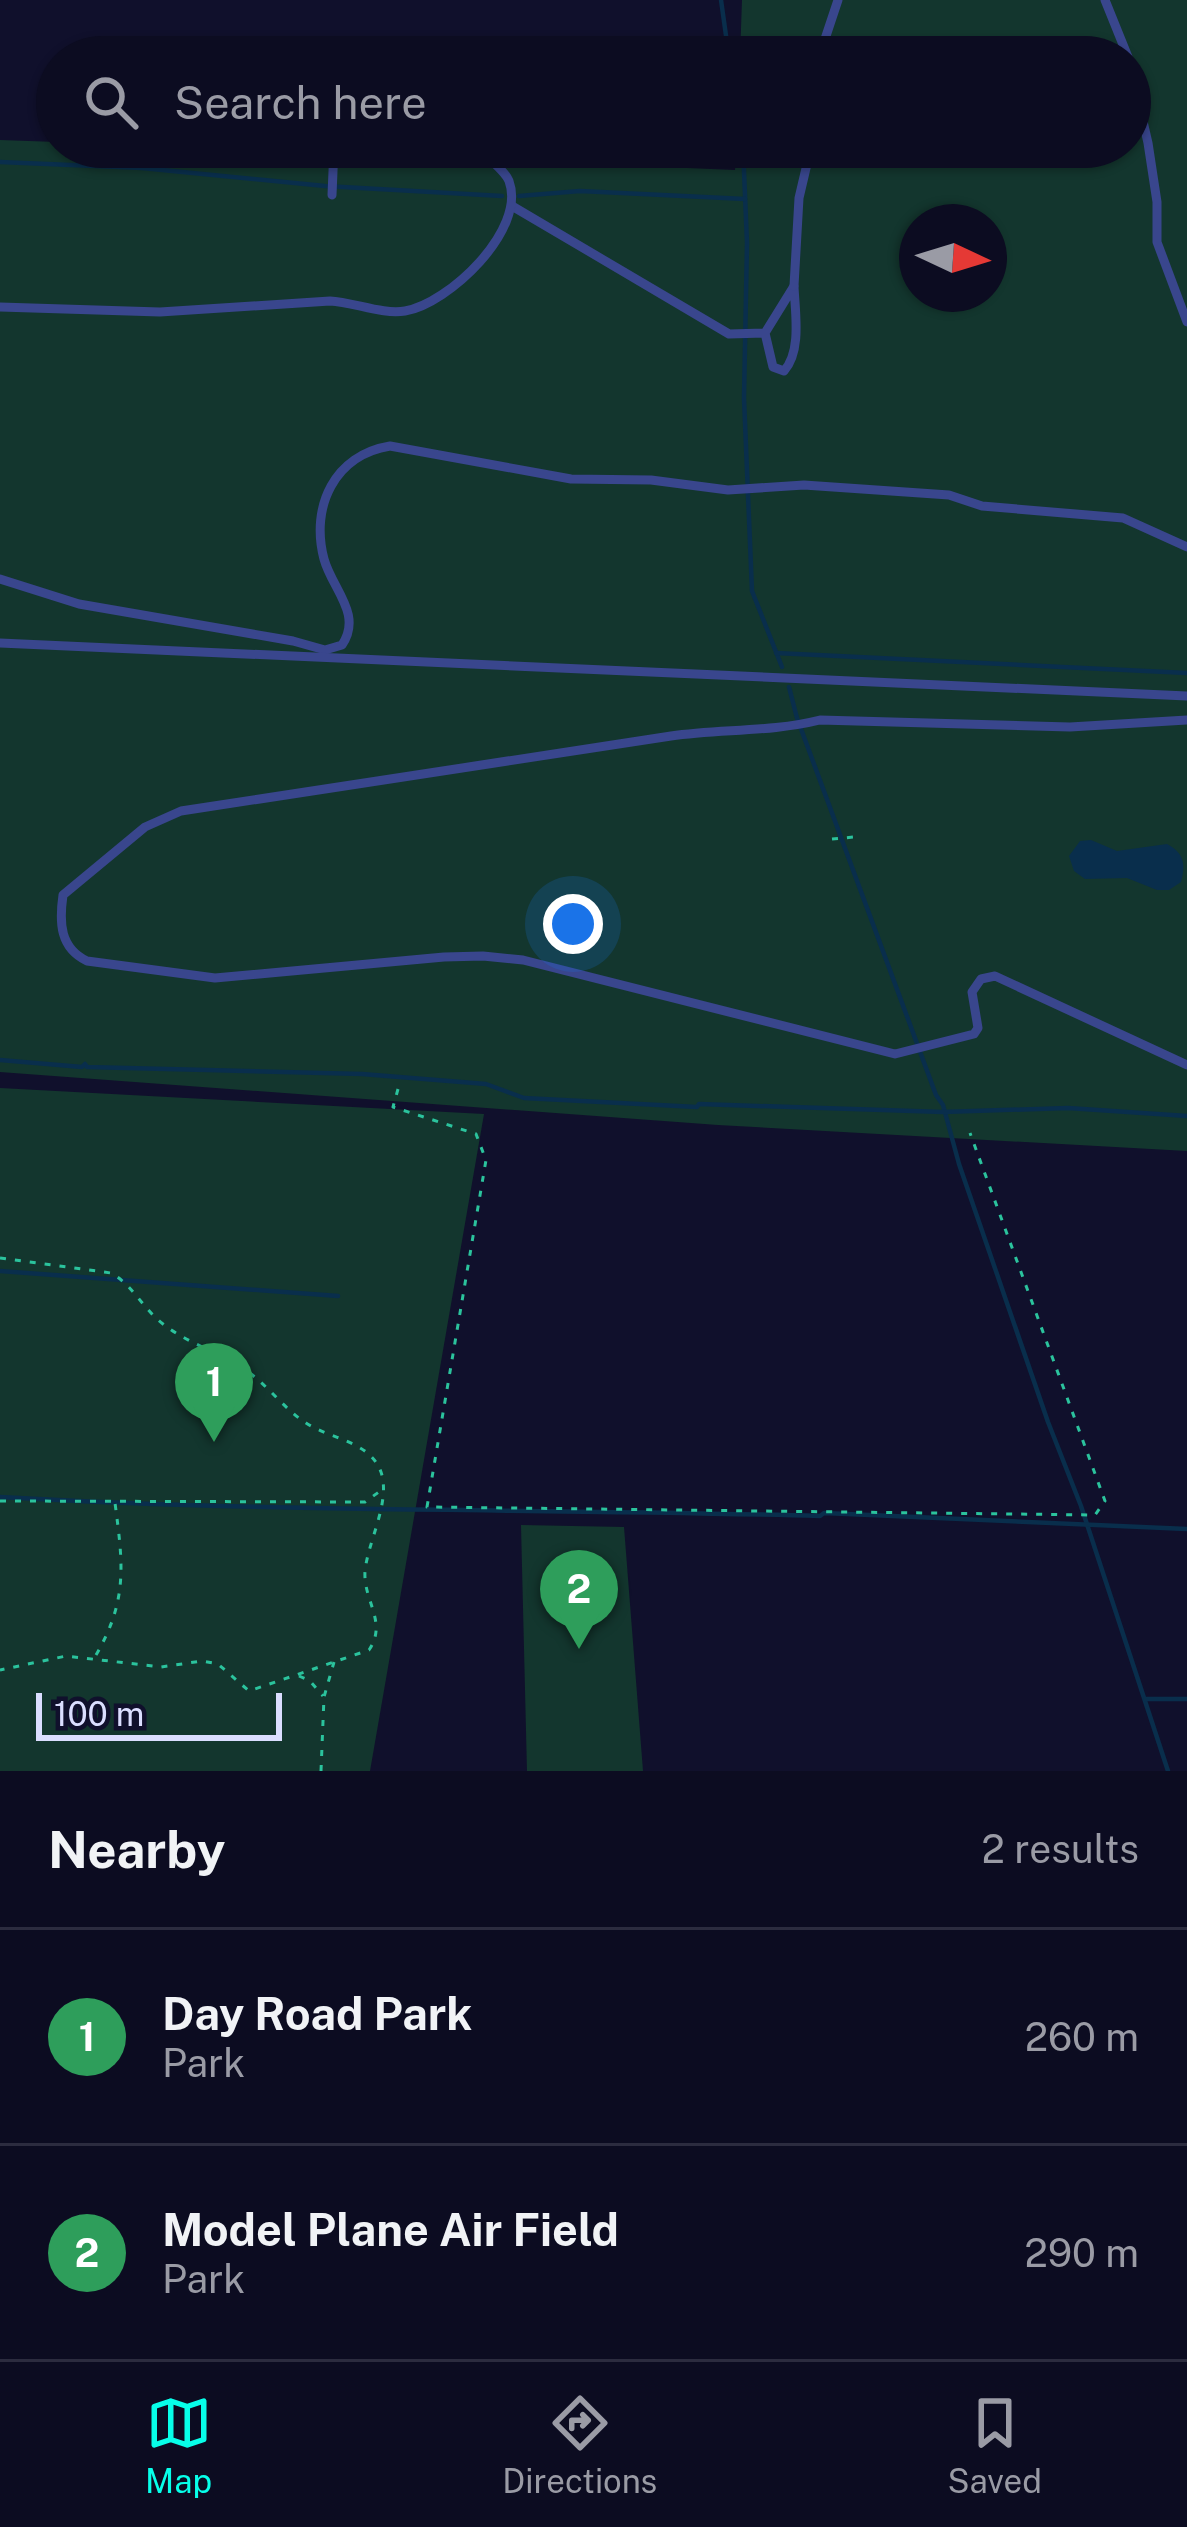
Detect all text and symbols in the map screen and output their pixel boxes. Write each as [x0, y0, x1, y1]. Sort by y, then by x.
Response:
search box [36, 36, 1151, 168]
icon: search [78, 69, 144, 135]
text: Search here [174, 76, 427, 129]
north arrow [899, 204, 1007, 312]
your location [543, 894, 603, 954]
pin: 1 [175, 1343, 253, 1442]
pin: 2 [540, 1550, 618, 1649]
scale bar [36, 1687, 282, 1740]
text: 100 m [54, 1695, 144, 1733]
text: Nearby [48, 1820, 225, 1879]
text: 2 results [982, 1826, 1139, 1872]
text: Day Road Park [162, 1987, 472, 2040]
text: 1 [79, 2014, 95, 2060]
text: 260 m [1025, 2014, 1139, 2060]
text: Park [162, 2040, 245, 2086]
text: Model Plane Air Field [162, 2203, 619, 2256]
text: 2 [75, 2230, 99, 2276]
text: 290 m [1025, 2230, 1139, 2276]
text: Park [162, 2256, 245, 2302]
tab: Map [145, 2390, 212, 2500]
tab: Directions [502, 2390, 657, 2500]
tab: Saved [948, 2390, 1042, 2500]

